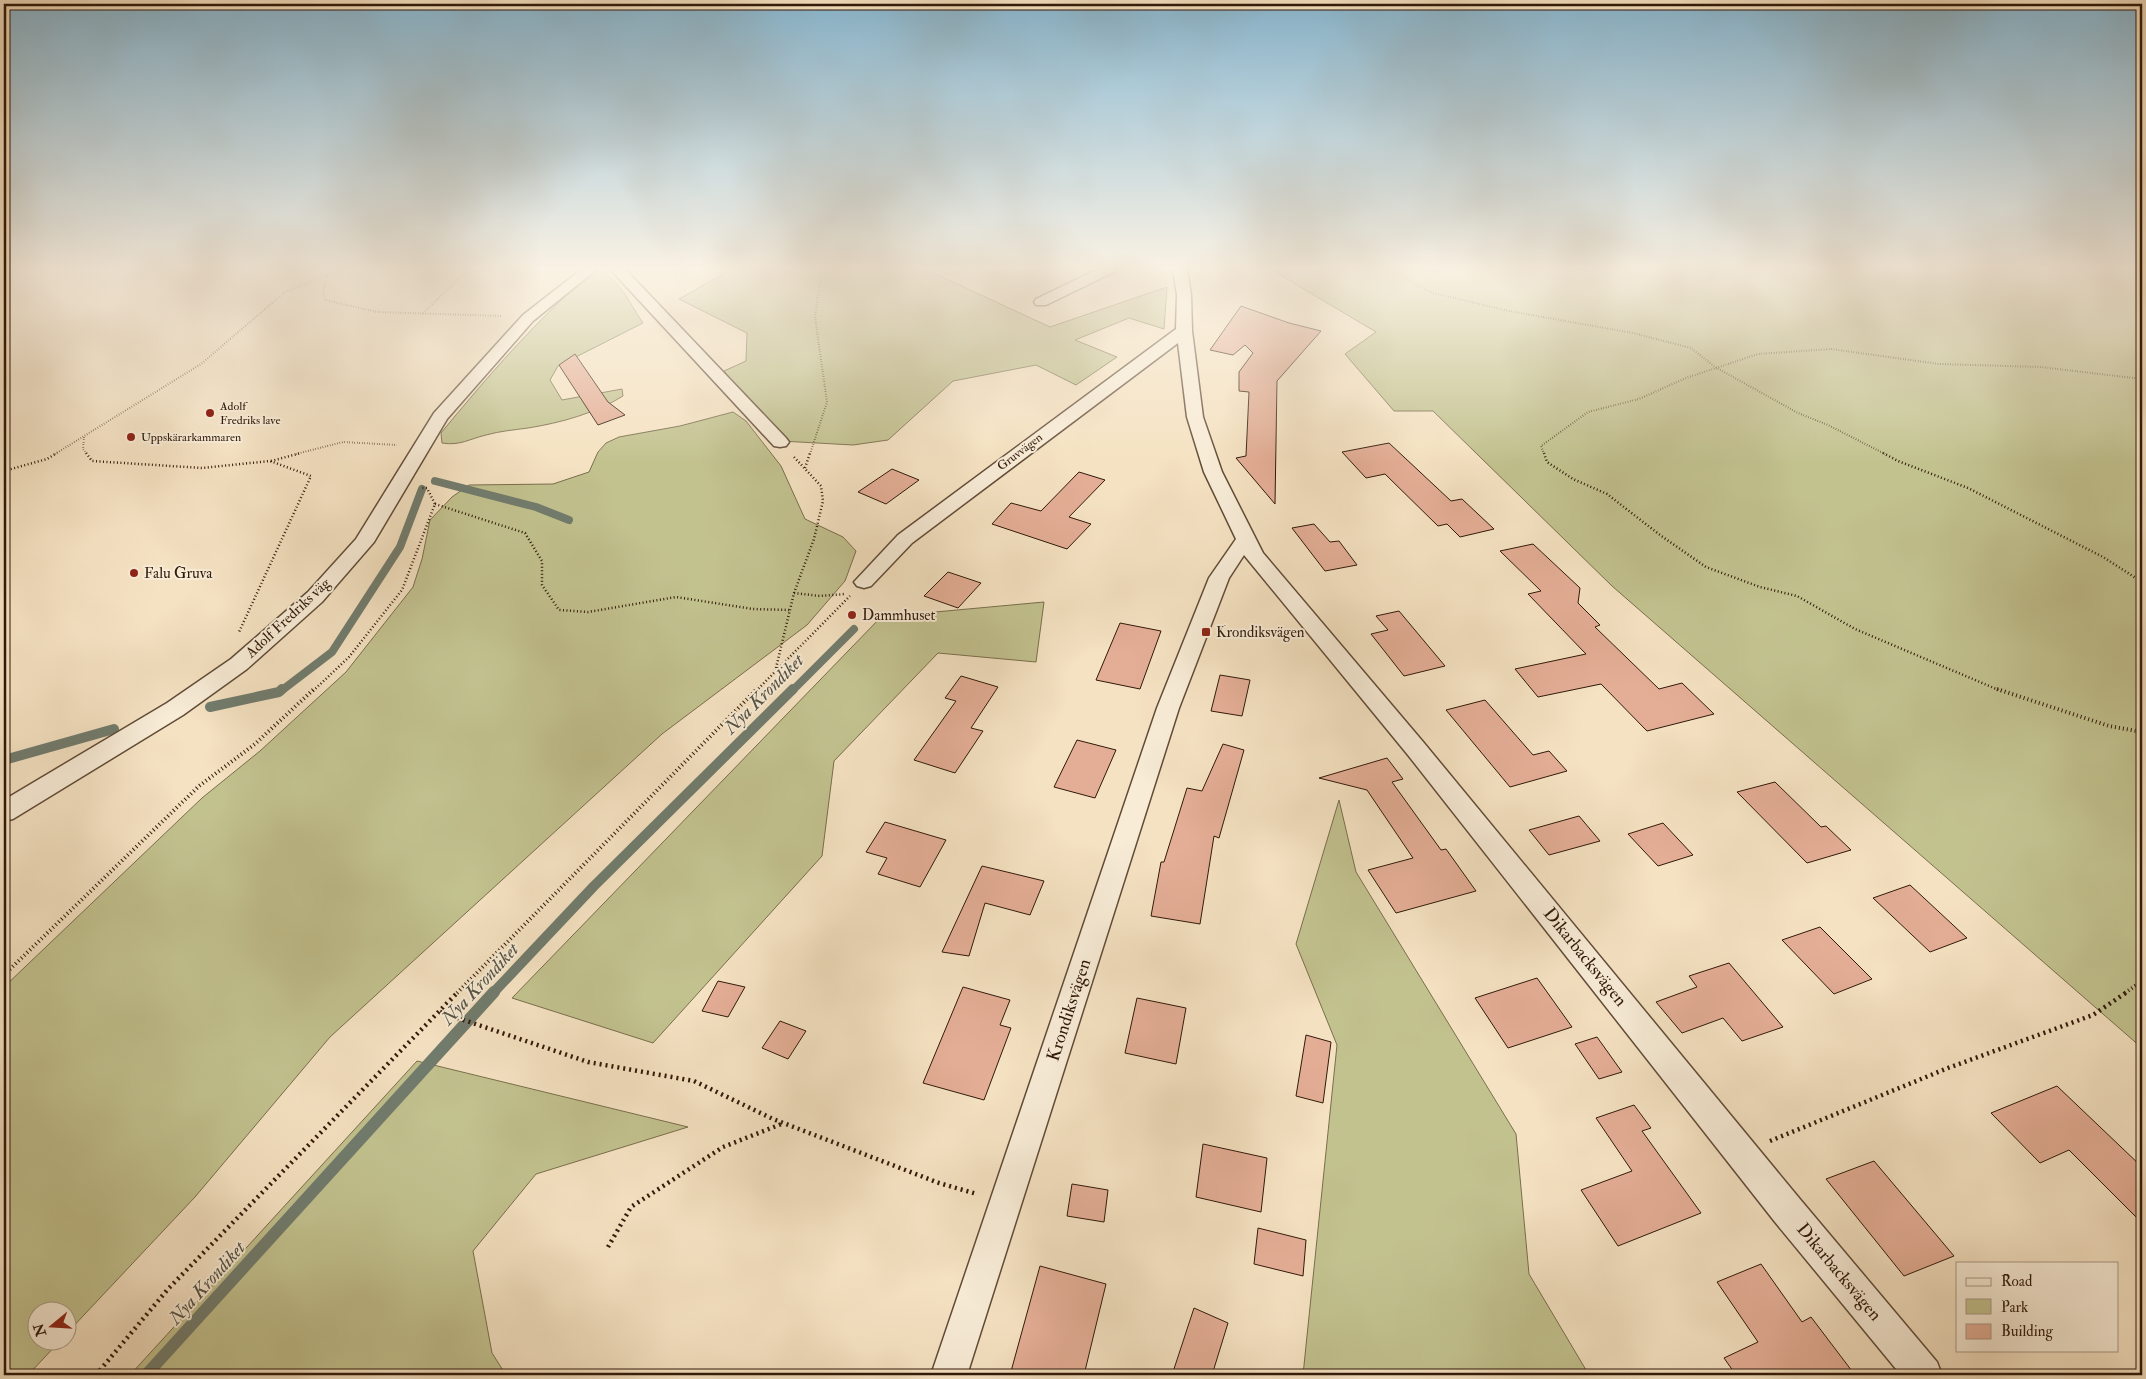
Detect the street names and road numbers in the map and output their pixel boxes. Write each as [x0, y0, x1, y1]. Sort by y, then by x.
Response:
street label: Gruvvägen [994, 430, 1046, 474]
street label: Adolf Fredriks väg [241, 573, 335, 663]
street label: Dikarbacksvägen [1538, 903, 1632, 1011]
street label: Krondiksvägen [1042, 956, 1096, 1064]
street label: Dikarbacksvägen [1791, 1218, 1887, 1326]

